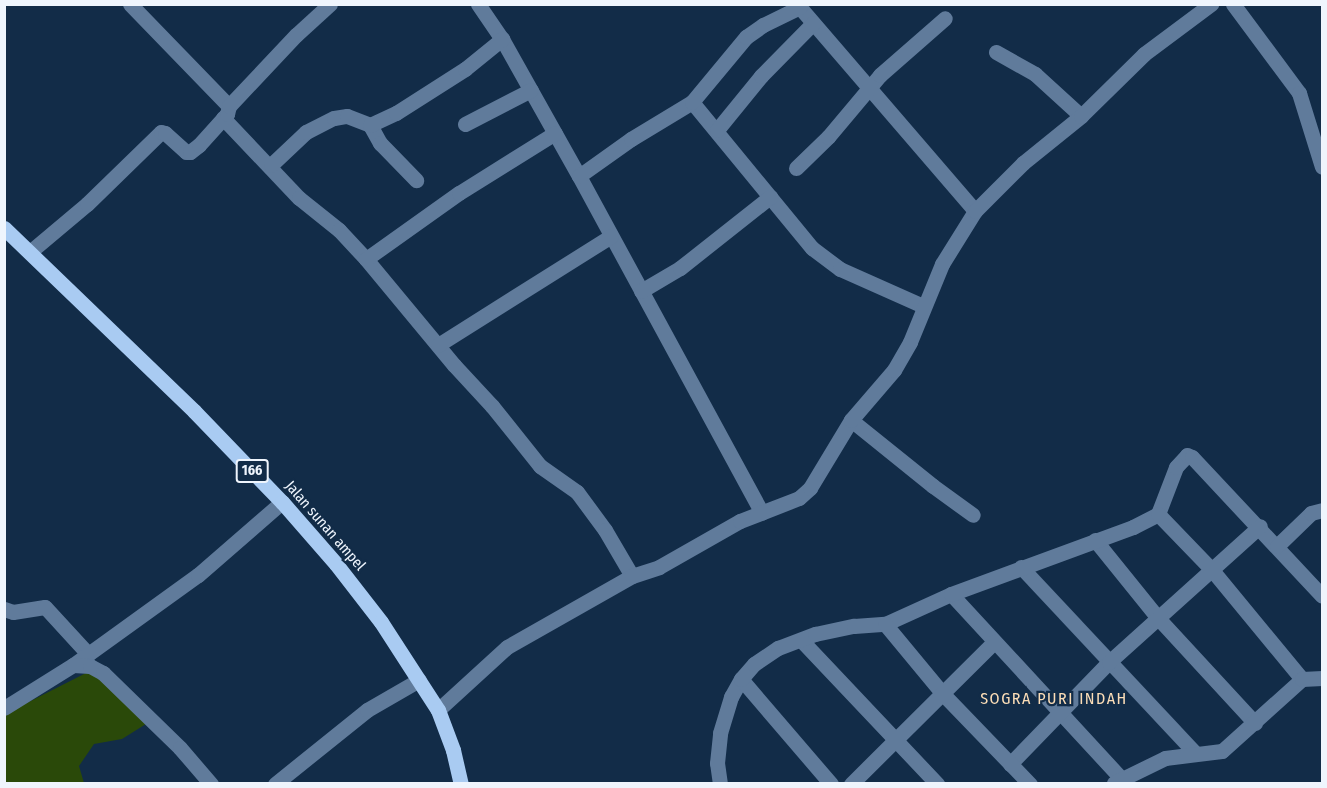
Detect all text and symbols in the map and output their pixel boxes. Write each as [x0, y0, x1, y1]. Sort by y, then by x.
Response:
road number: 166 [236, 460, 268, 482]
street label: Jalan sunan ampel [281, 477, 369, 575]
district label: SOGRA PURI INDAH [980, 689, 1128, 709]

